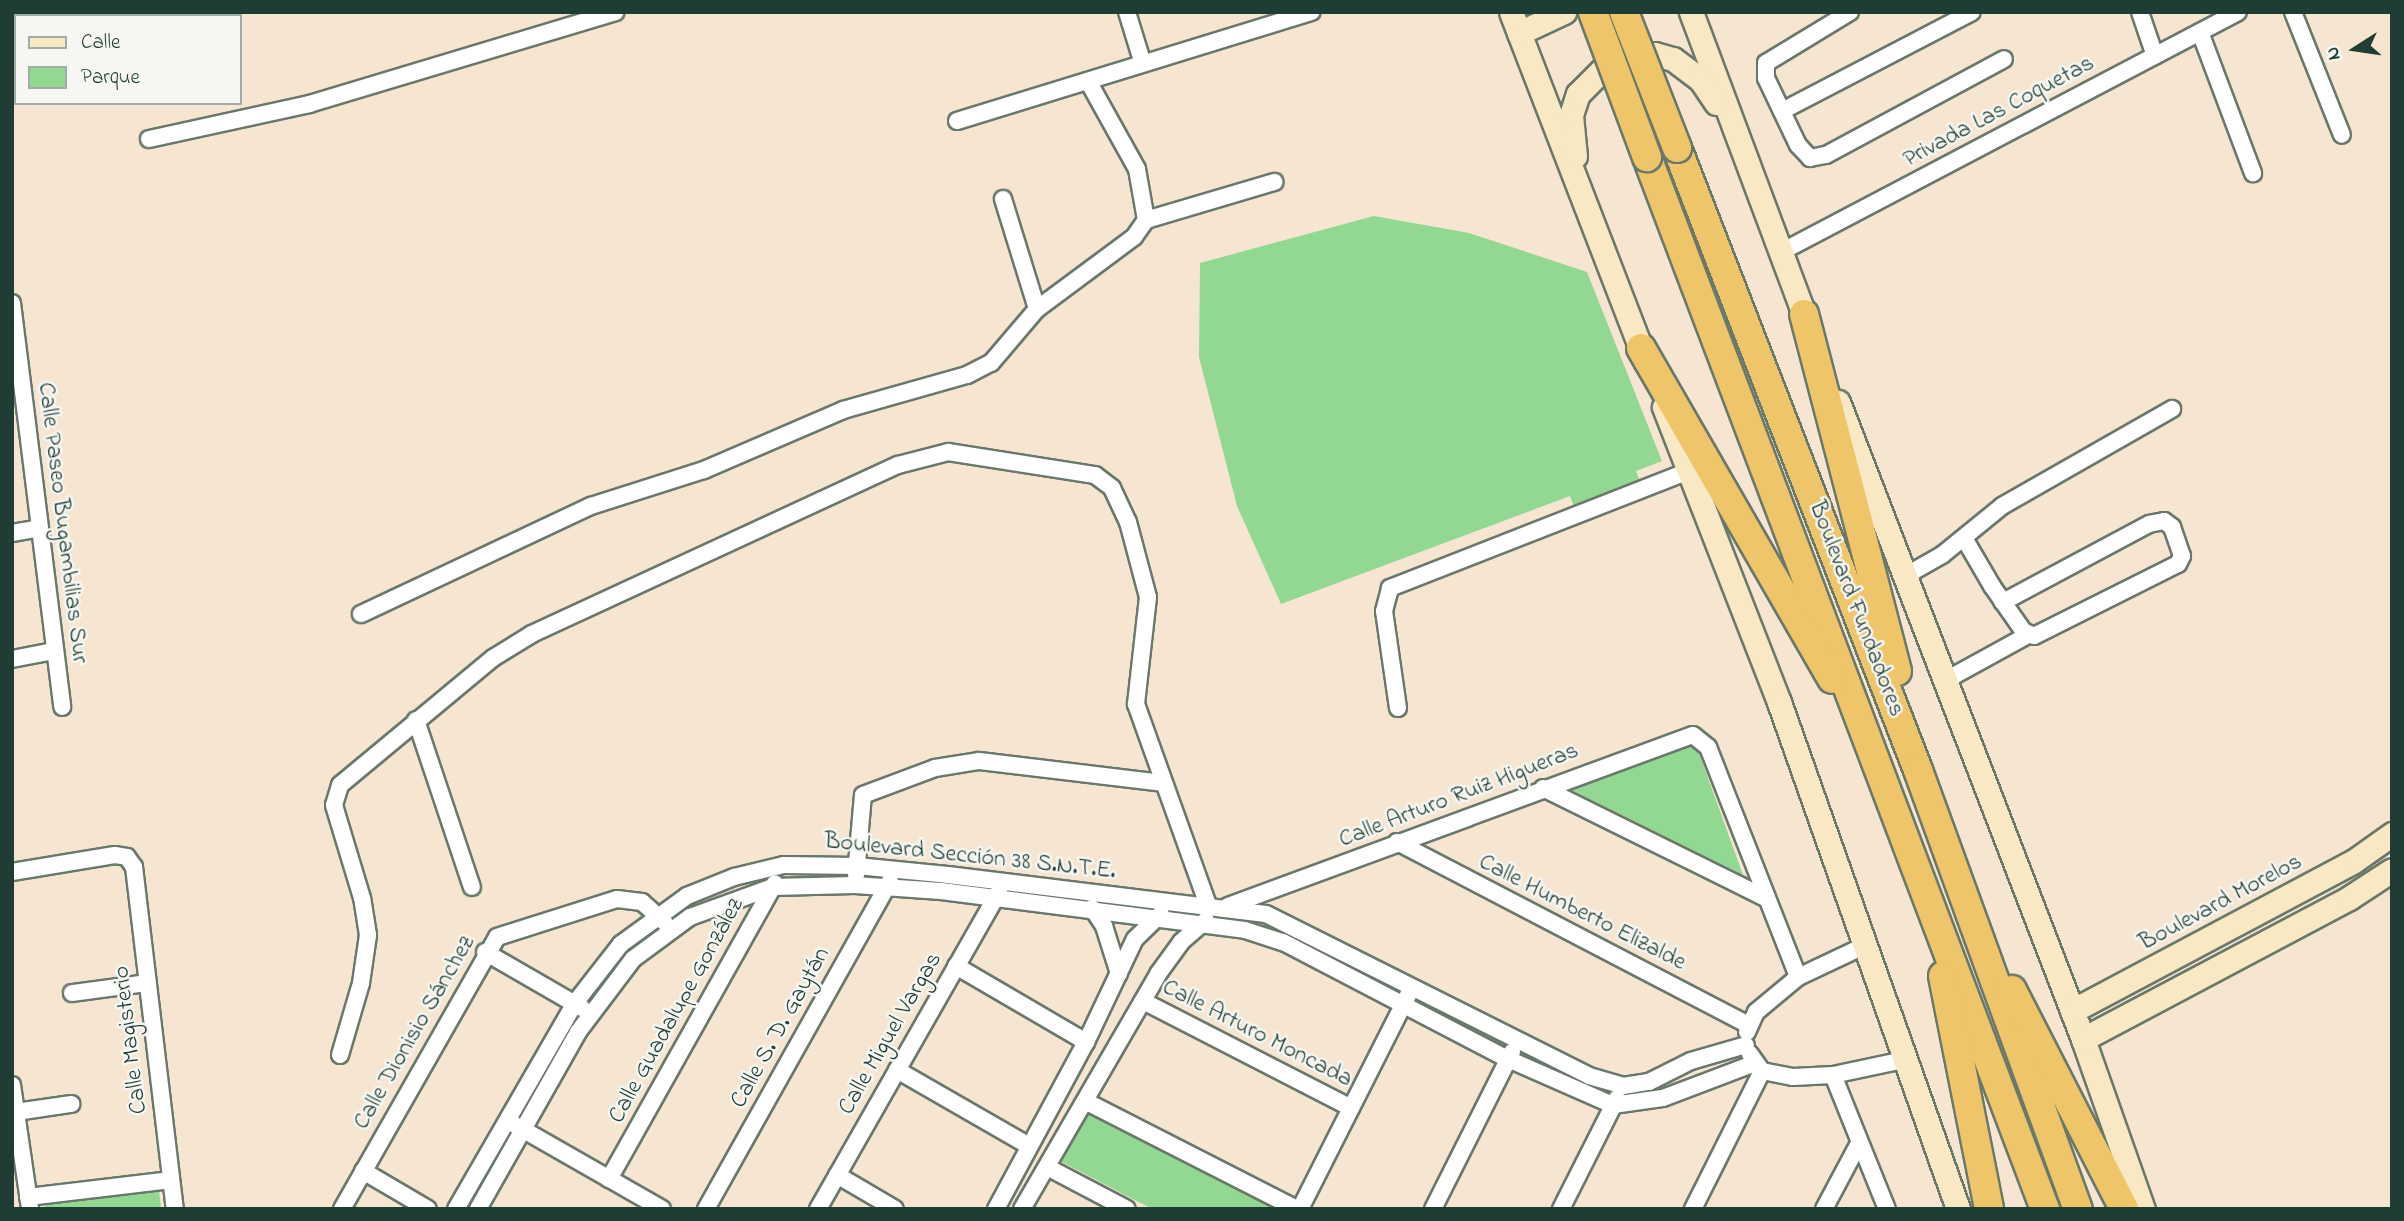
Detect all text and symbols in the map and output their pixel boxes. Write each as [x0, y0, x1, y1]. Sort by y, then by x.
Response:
legend [14, 14, 242, 105]
north arrow [2320, 14, 2390, 84]
text: Calle [81, 28, 120, 58]
text: N [2319, 44, 2349, 63]
street label: Privada Las Coquetas [1899, 49, 2099, 175]
text: Parque [81, 63, 140, 93]
street label: Calle Paseo Bugambilias Sur [30, 381, 94, 665]
street label: Boulevard Fundadores [1802, 497, 1910, 721]
street label: Calle Arturo Ruiz Higueras [1335, 737, 1583, 855]
street label: Boulevard Sección 38 S.N.T.E. [823, 827, 1117, 887]
street label: Calle Humberto Elizalde [1474, 848, 1690, 978]
street label: Boulevard Morelos [2135, 848, 2307, 958]
street label: Calle Guadalupe González [603, 893, 751, 1129]
street label: Calle Dionisio Sánchez [348, 931, 482, 1135]
street label: Calle S. D. Gaytán [725, 943, 837, 1113]
street label: Calle Miguel Vargas [833, 948, 949, 1120]
street label: Calle Magisterio [108, 964, 154, 1116]
street label: Calle Arturo Moncada [1157, 974, 1357, 1094]

